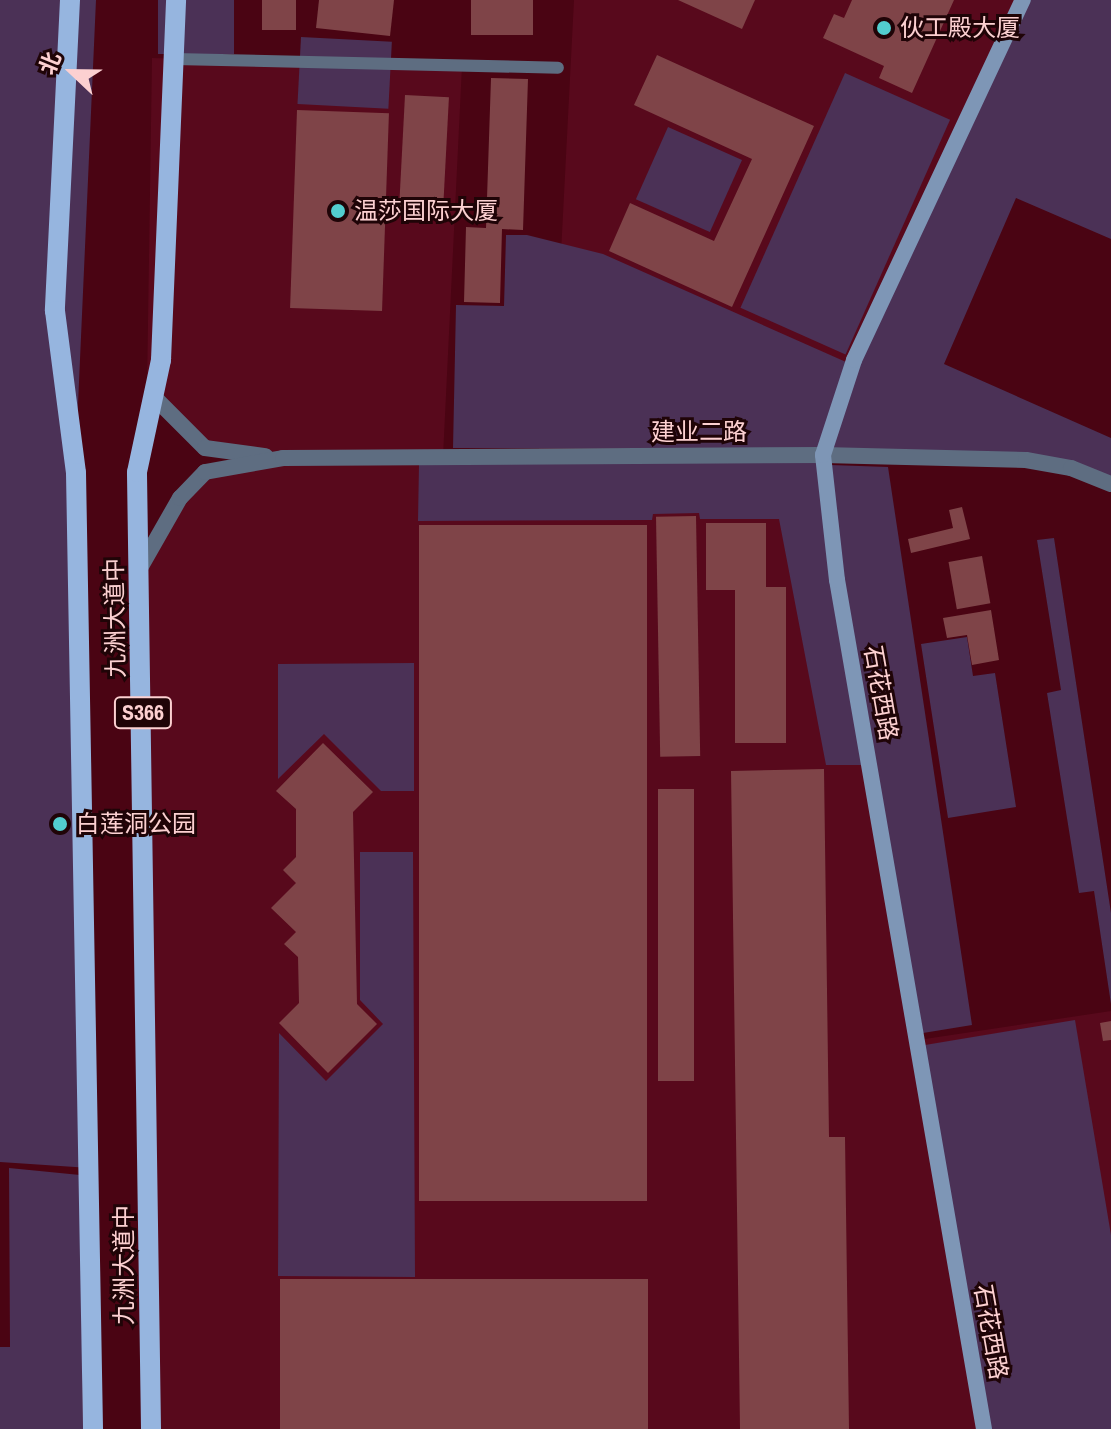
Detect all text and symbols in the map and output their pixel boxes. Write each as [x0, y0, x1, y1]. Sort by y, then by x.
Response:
place label: 伙工殿大厦 [900, 14, 1020, 42]
marker: 伙工殿大厦 [875, 19, 893, 37]
north arrow [32, 32, 112, 112]
text: 北 [32, 47, 68, 79]
place label: 温莎国际大厦 [354, 197, 498, 225]
marker: 温莎国际大厦 [329, 202, 347, 220]
street label: 建业二路 [651, 418, 747, 446]
street label: 九洲大道中 [100, 558, 130, 678]
street label: 石花西路 [858, 643, 904, 743]
road number: S366 [113, 695, 173, 731]
place label: 白莲洞公园 [76, 810, 196, 838]
marker: 白莲洞公园 [51, 815, 69, 833]
street label: 九洲大道中 [110, 1205, 138, 1325]
street label: 石花西路 [968, 1282, 1014, 1382]

